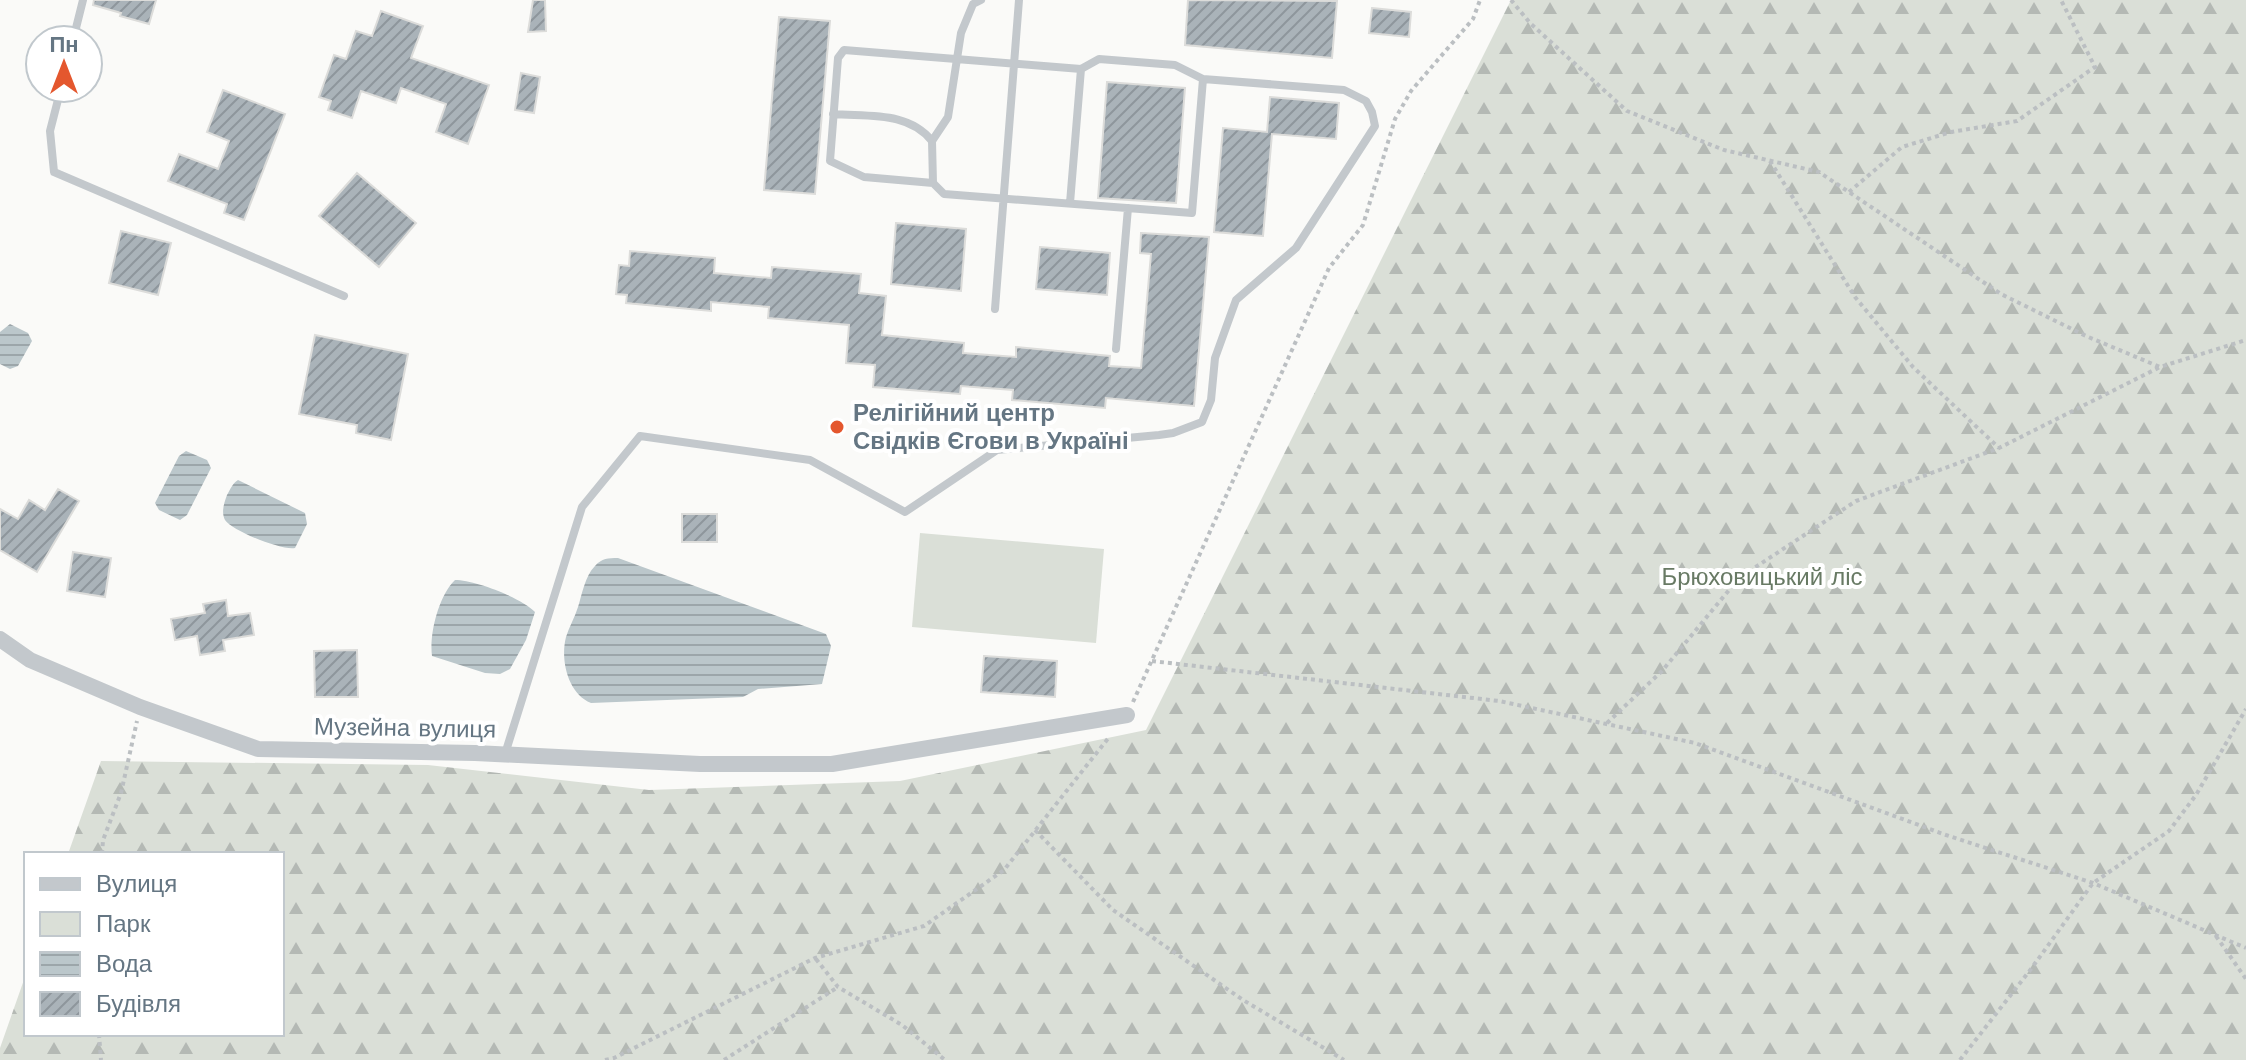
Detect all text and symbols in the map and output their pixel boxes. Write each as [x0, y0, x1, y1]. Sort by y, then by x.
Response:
north arrow [24, 24, 104, 104]
text: Пн [49, 32, 79, 57]
place label: Релігійний центр Свідків Єгови в Україні [853, 399, 1129, 455]
marker: Релігійний центр Свідків Єгови в Україні [828, 418, 846, 436]
park label: Брюховицький ліс [1661, 563, 1863, 591]
street label: Музейна вулиця [314, 712, 496, 744]
legend [24, 852, 284, 1036]
text: Вулиця [96, 870, 177, 898]
text: Парк [96, 910, 151, 938]
text: Вода [96, 950, 153, 978]
text: Будівля [96, 990, 181, 1018]

